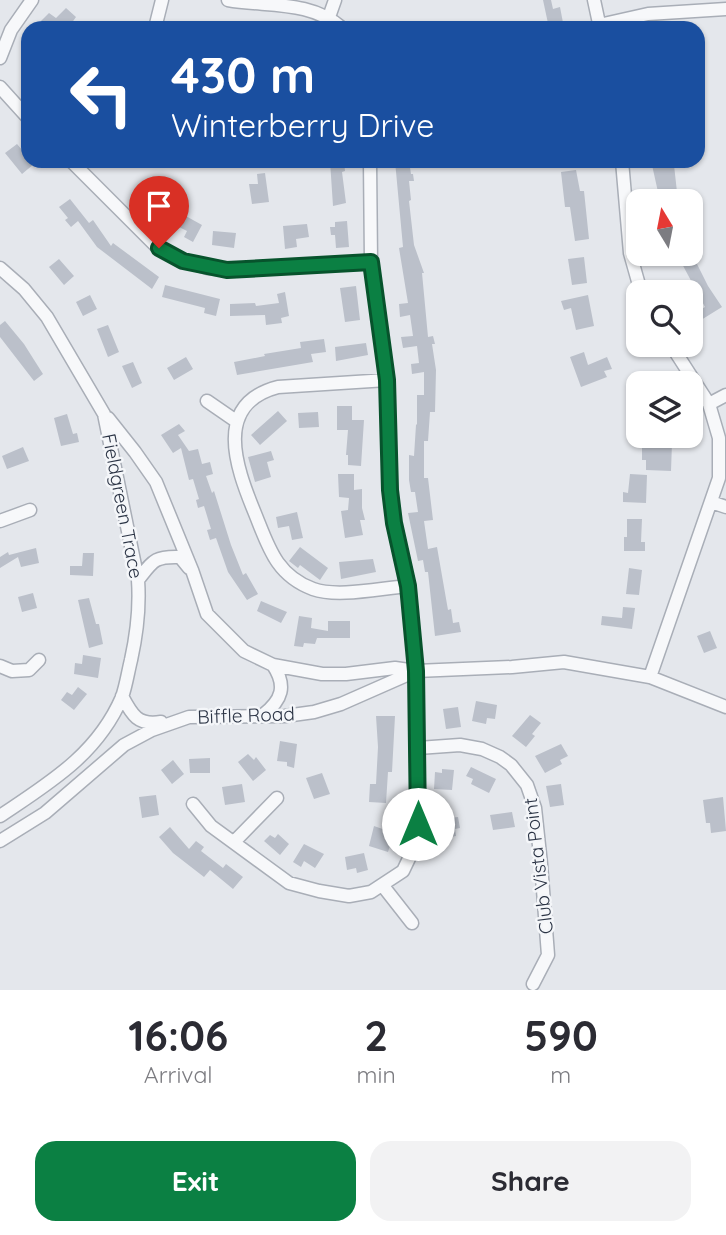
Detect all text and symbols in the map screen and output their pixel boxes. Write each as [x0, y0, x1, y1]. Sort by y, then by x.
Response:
text: 430 m [171, 44, 315, 105]
icon: left [56, 49, 147, 140]
text: Winterberry Drive [171, 105, 434, 145]
pin [129, 176, 189, 248]
icon: arrive [140, 187, 178, 225]
north arrow [626, 189, 704, 266]
map controls [626, 189, 703, 448]
button: search [626, 280, 703, 357]
button: layers [626, 371, 703, 448]
street label: Fieldgreen Trace [97, 431, 149, 581]
street label: Biffle Road [197, 701, 295, 729]
position arrow [381, 787, 455, 861]
street label: Club Vista Point [518, 797, 558, 935]
text: 16:06 [128, 1009, 228, 1062]
text: 2 [364, 1009, 388, 1062]
text: 590 [524, 1009, 598, 1062]
text: Arrival [144, 1060, 213, 1089]
text: min [356, 1060, 396, 1089]
text: m [550, 1060, 571, 1089]
button: Exit [35, 1141, 356, 1221]
button: Share [370, 1141, 691, 1221]

